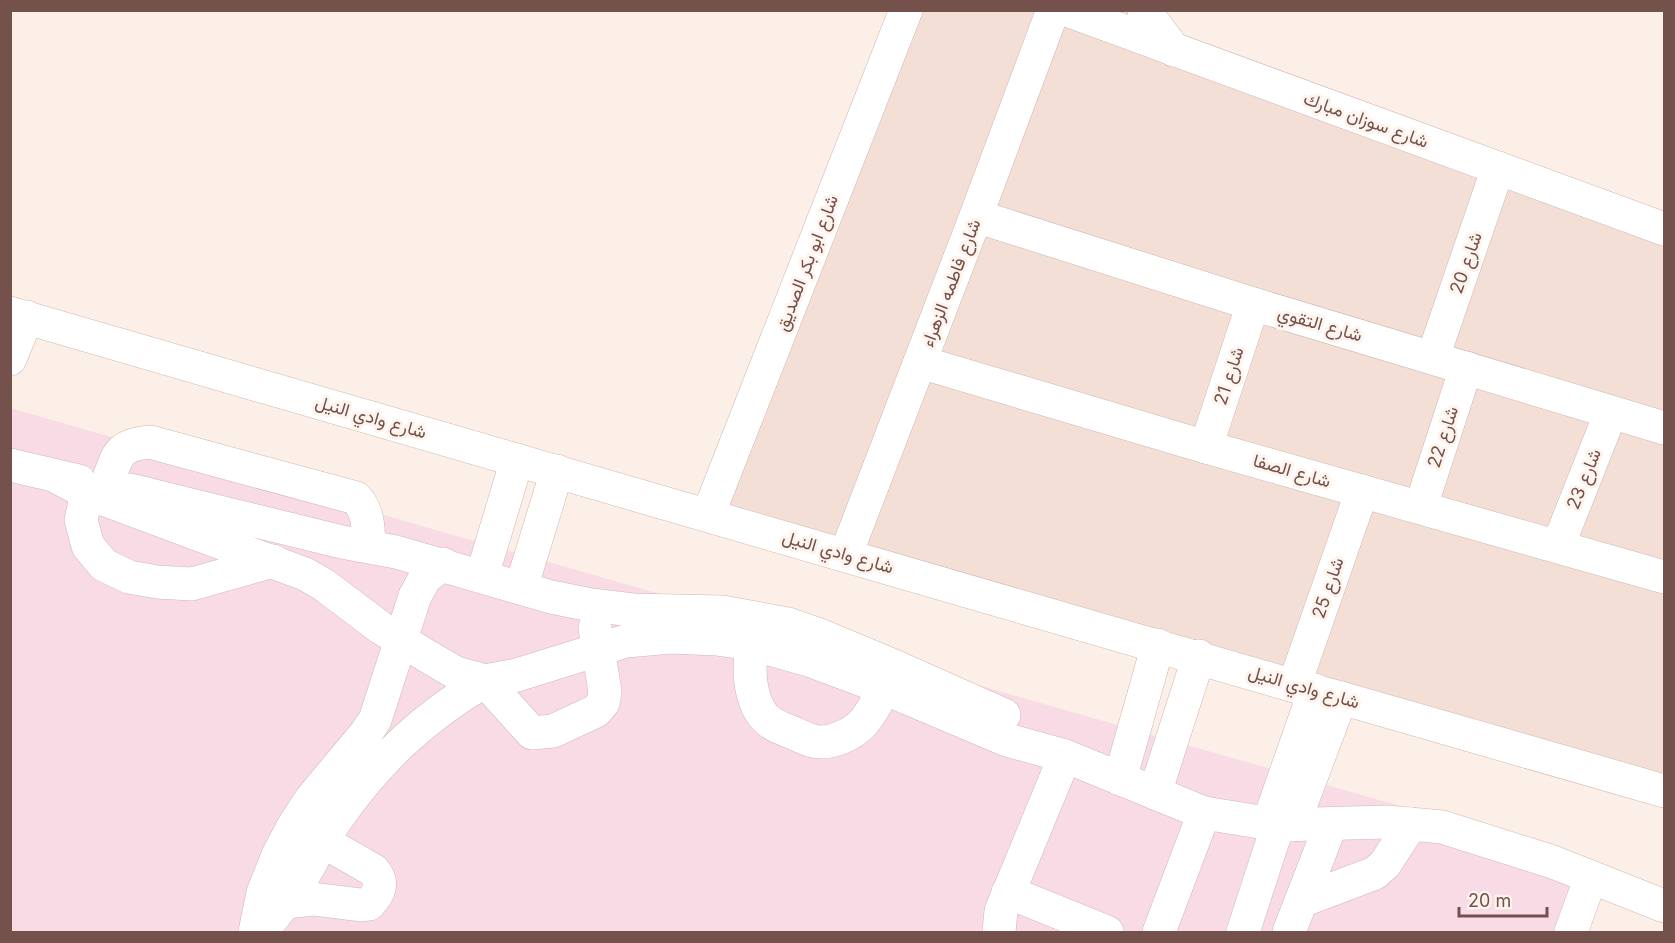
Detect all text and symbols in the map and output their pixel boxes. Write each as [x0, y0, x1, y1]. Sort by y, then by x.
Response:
street label: شارع سوزان مبارك [1300, 87, 1431, 154]
street label: شارع ابو بكر الصديق [771, 192, 844, 335]
street label: شارع فاطمه الزهراء [916, 216, 986, 350]
street label: شارع 20 [1445, 229, 1488, 297]
street label: شارع التقوي [1274, 301, 1365, 350]
street label: شارع 21 [1209, 344, 1250, 408]
street label: شارع وادي النيل [312, 391, 429, 447]
street label: شارع 22 [1423, 404, 1464, 471]
street label: شارع 23 [1562, 445, 1607, 513]
street label: شارع الصفا [1250, 449, 1333, 494]
street label: شارع وادي النيل [779, 526, 896, 582]
street label: شارع 25 [1307, 555, 1350, 622]
street label: شارع وادي النيل [1245, 661, 1362, 717]
scale bar [1459, 880, 1548, 918]
text: 20 m [1468, 890, 1511, 911]

